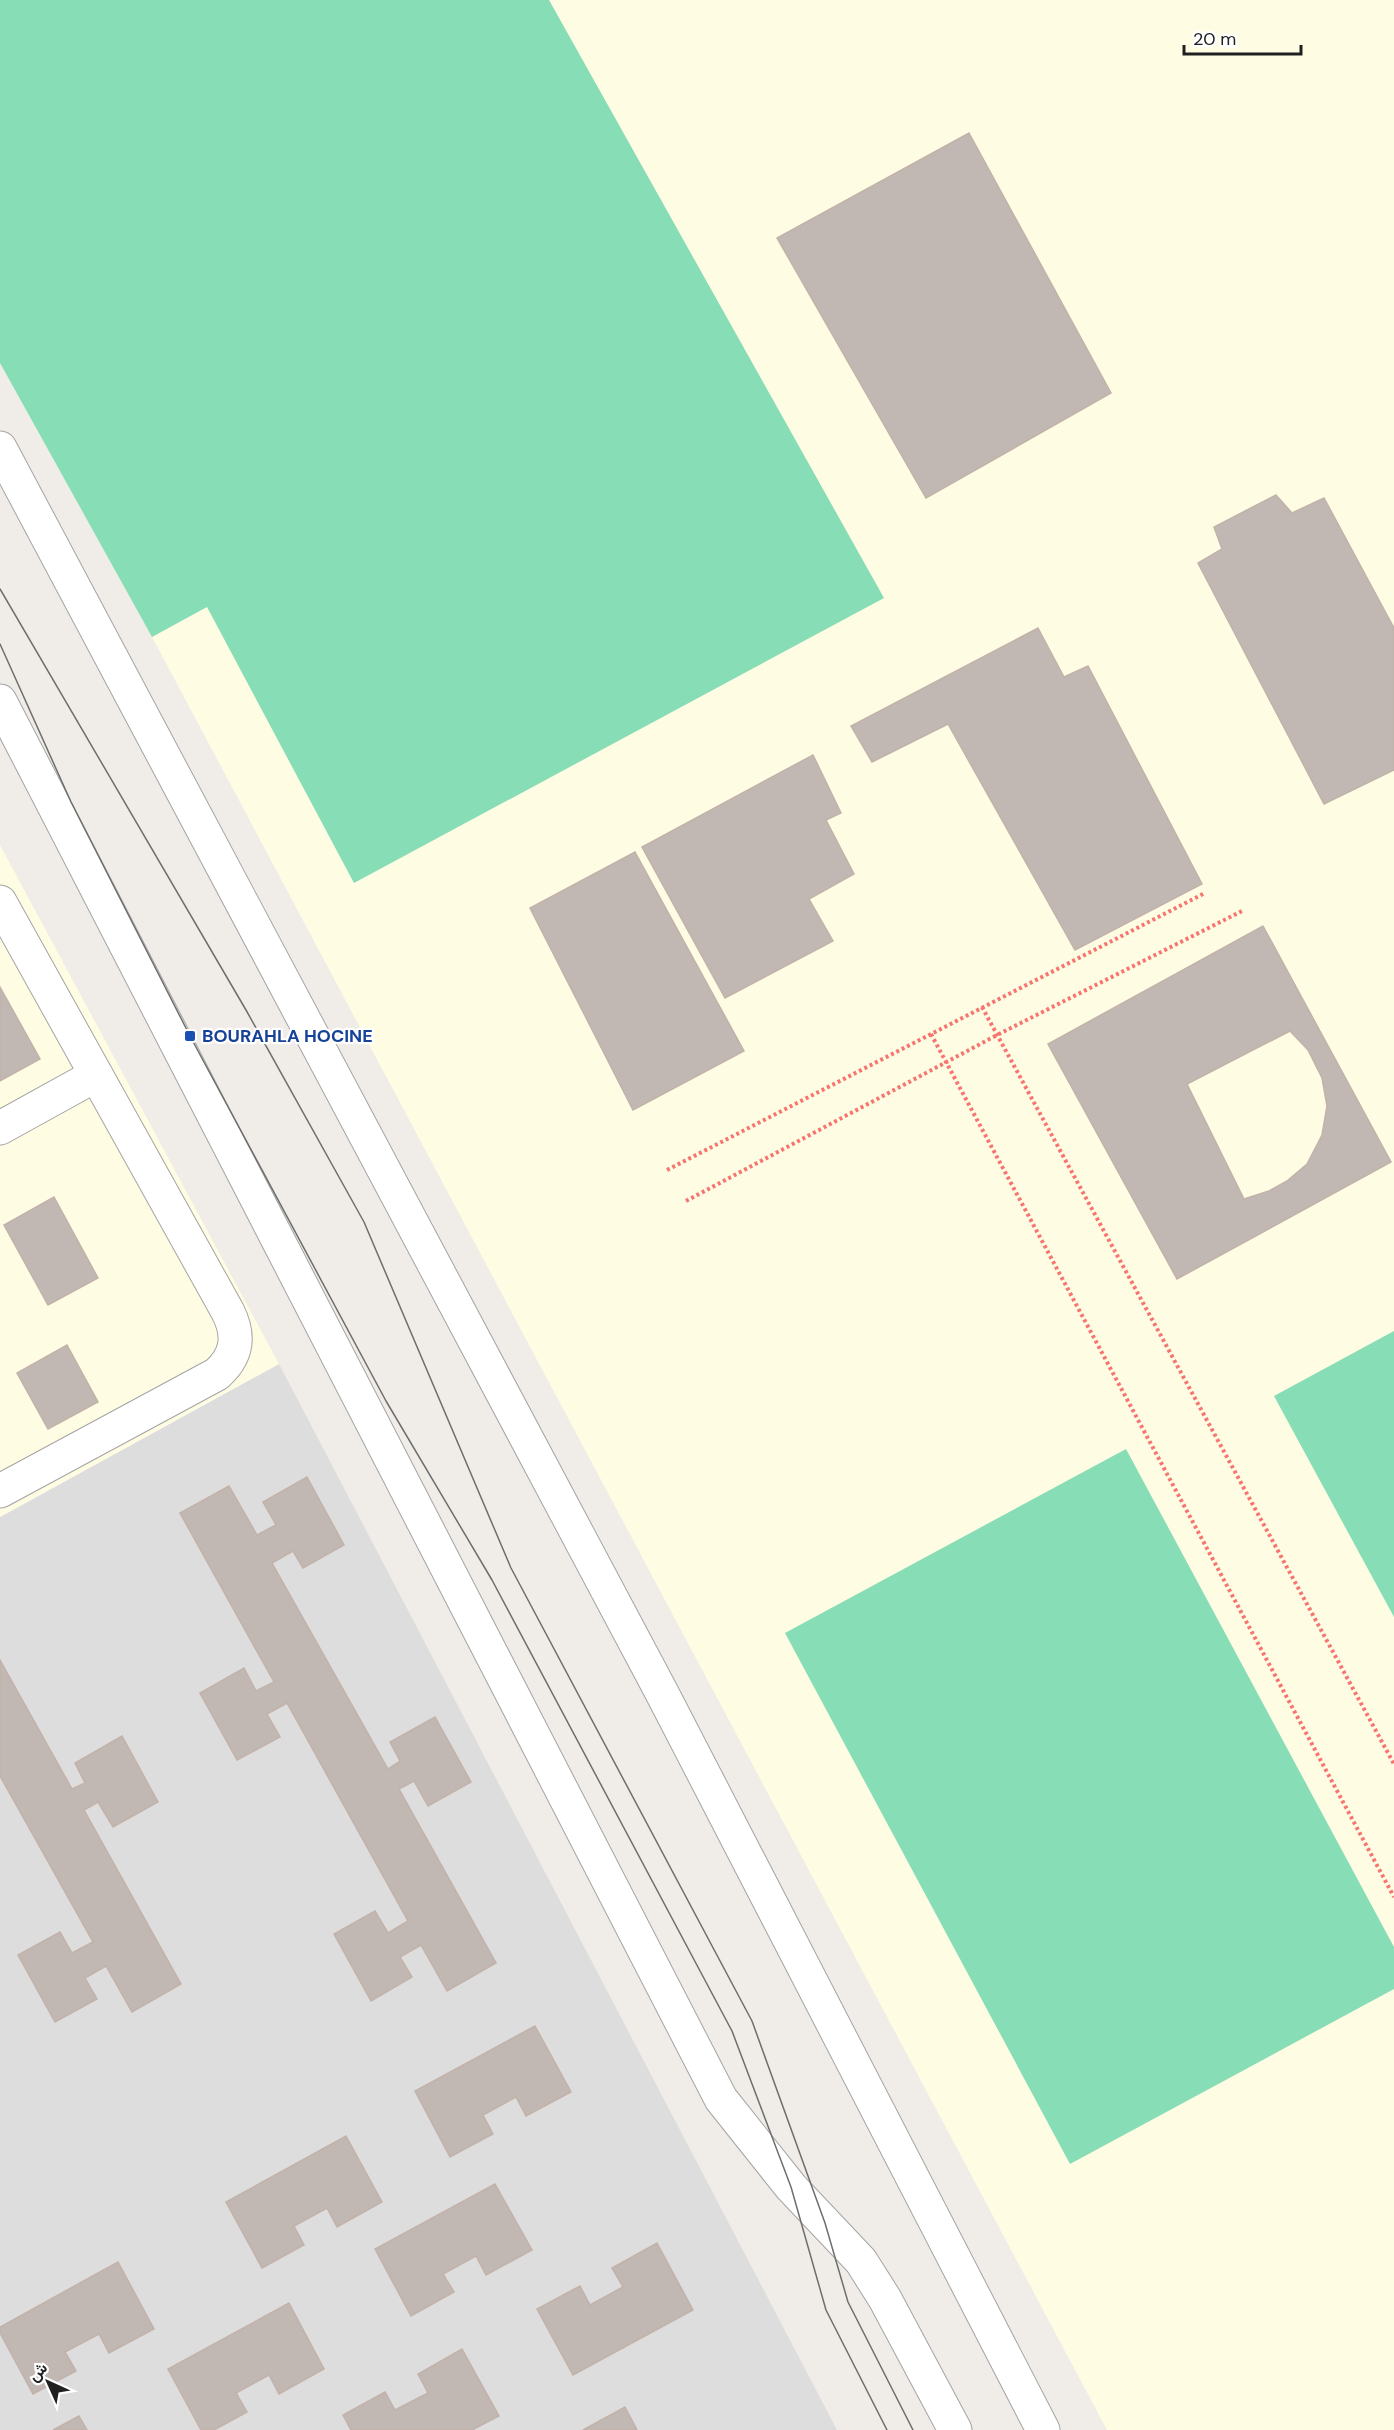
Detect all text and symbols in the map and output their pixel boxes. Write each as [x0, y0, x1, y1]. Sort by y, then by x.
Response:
scale bar [1184, 18, 1301, 56]
text: 20 m [1193, 27, 1236, 51]
place label: BOURAHLA HOCINE [202, 1024, 373, 1048]
marker: BOURAHLA HOCINE [183, 1029, 197, 1043]
north arrow [18, 2352, 78, 2412]
text: ش [24, 2358, 52, 2386]

